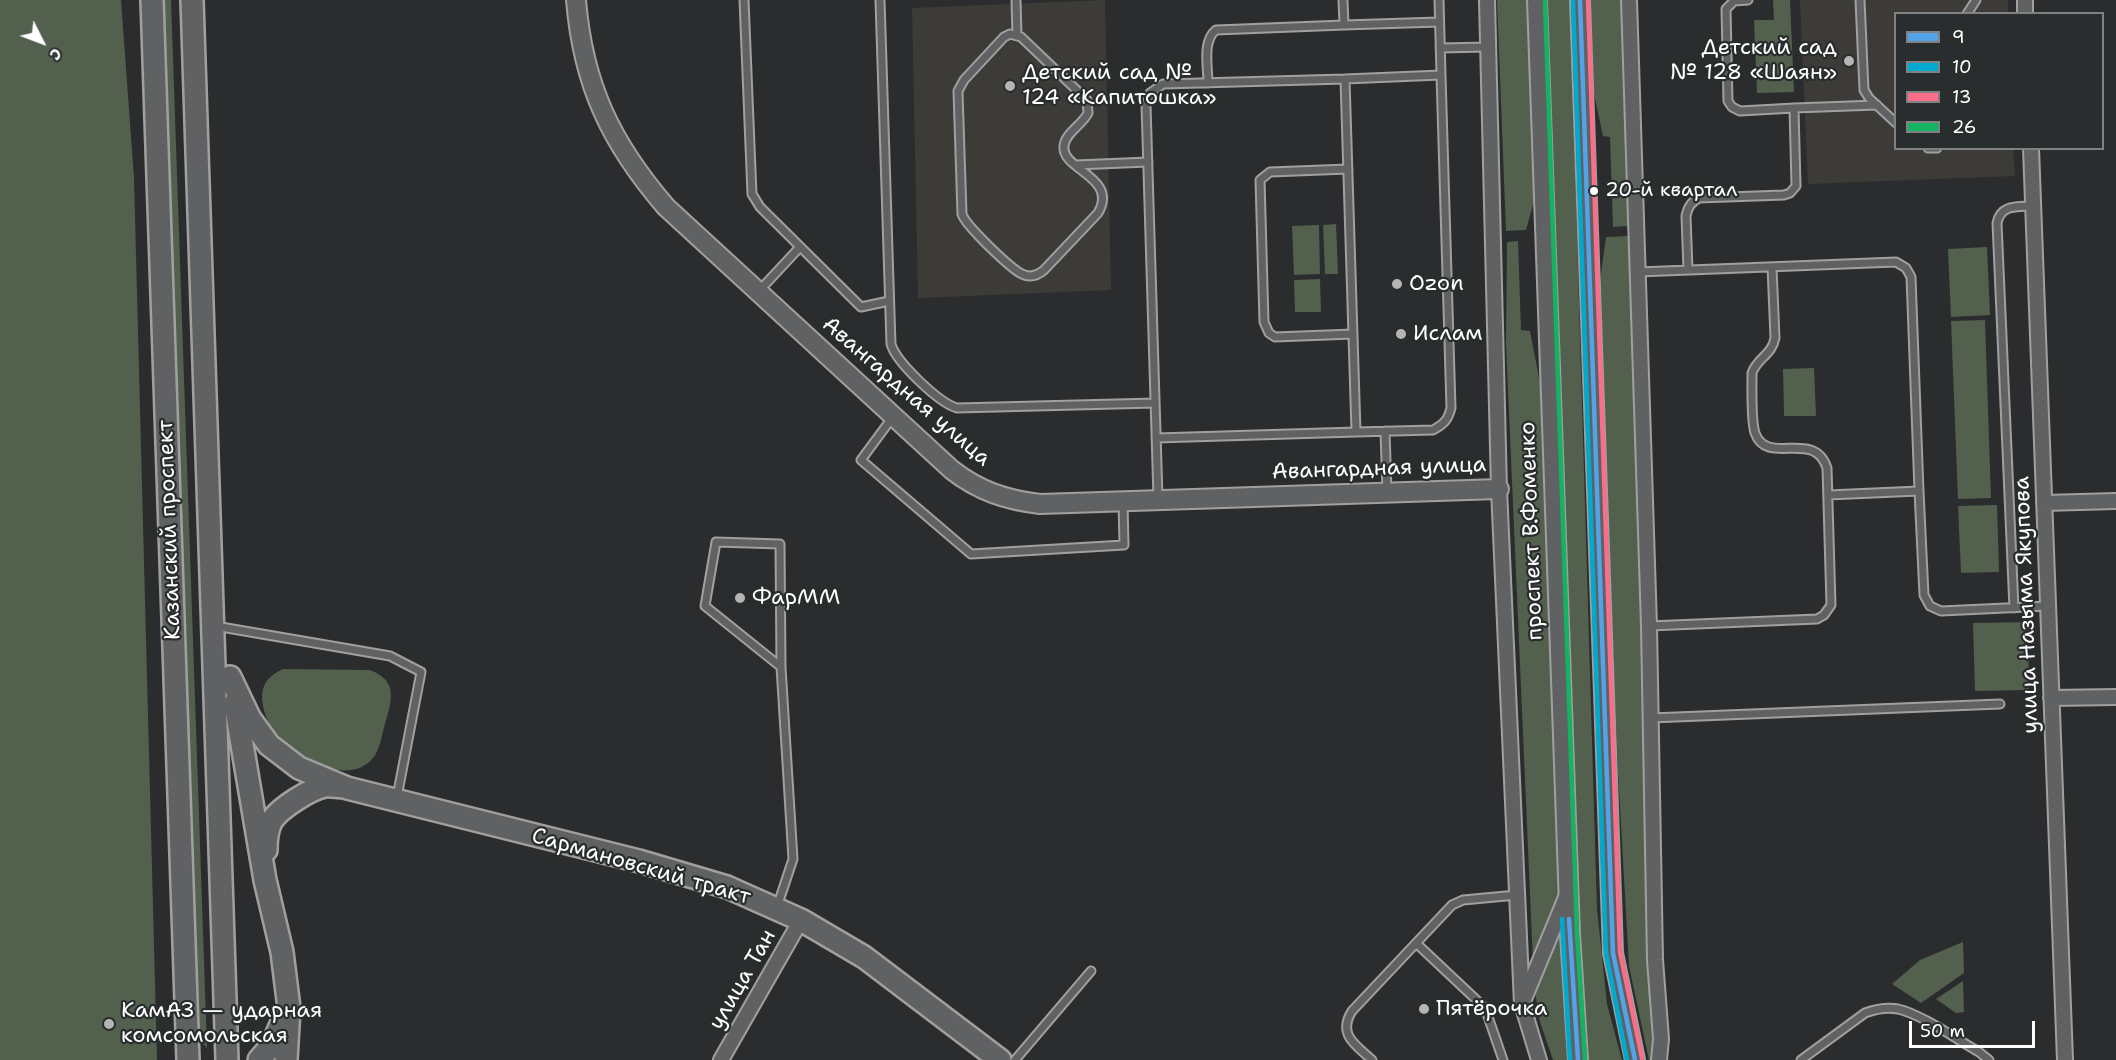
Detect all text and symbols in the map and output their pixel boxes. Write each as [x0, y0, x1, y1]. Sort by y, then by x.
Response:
north arrow [12, 12, 72, 72]
legend [1894, 12, 2104, 150]
text: 9 [1952, 25, 1965, 49]
place label: Детский сад № 128 «Шаян» [1670, 35, 1837, 86]
text: С [45, 44, 67, 65]
marker: Детский сад № 128 «Шаян» [1842, 54, 1856, 68]
text: 10 [1952, 55, 1972, 79]
place label: Детский сад № 124 «Капитошка» [1022, 60, 1216, 112]
marker: Детский сад № 124 «Капитошка» [1003, 79, 1017, 93]
text: 13 [1952, 85, 1971, 109]
text: 26 [1952, 115, 1976, 139]
place label: 20-й квартал [1605, 179, 1737, 203]
marker: 20-й квартал [1588, 185, 1600, 197]
place label: Ozon [1409, 271, 1464, 297]
marker: Ozon [1390, 277, 1404, 291]
street label: Авангардная улица [816, 312, 996, 472]
place label: Ислам [1413, 321, 1482, 347]
marker: Ислам [1394, 327, 1408, 341]
street label: Казанский проспект [153, 420, 187, 640]
street label: проспект В.Фоменко [1515, 421, 1549, 641]
street label: Авангардная улица [1271, 452, 1487, 486]
street label: улица Назыма Якупова [2009, 476, 2045, 734]
place label: ФарММ [752, 585, 840, 611]
marker: ФарММ [733, 591, 747, 605]
street label: Сармановский тракт [529, 823, 753, 911]
street label: улица Тан [704, 925, 782, 1035]
place label: Пятёрочка [1436, 996, 1547, 1022]
place label: КамАЗ — ударная комсомольская [121, 998, 322, 1050]
marker: Пятёрочка [1417, 1002, 1431, 1016]
scale bar [1912, 1009, 2038, 1047]
marker: КамАЗ — ударная комсомольская [102, 1017, 116, 1031]
text: 50 m [1920, 1019, 1965, 1043]

